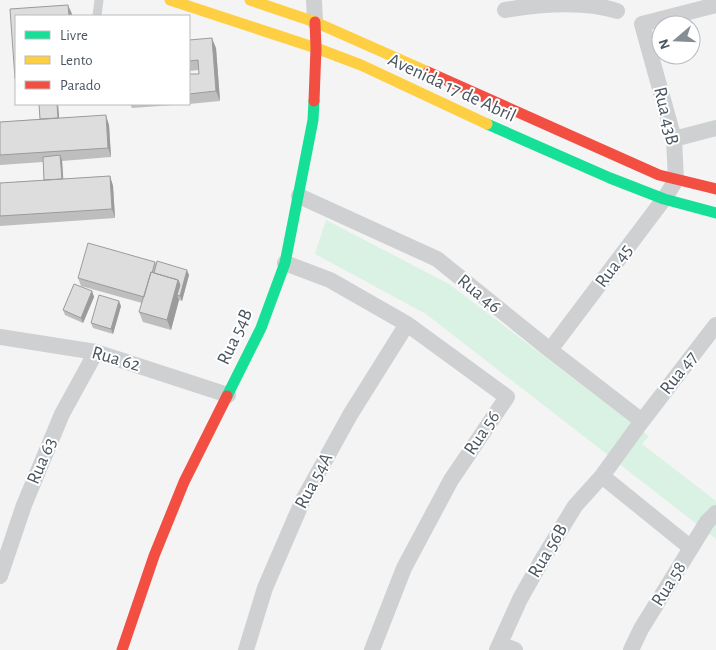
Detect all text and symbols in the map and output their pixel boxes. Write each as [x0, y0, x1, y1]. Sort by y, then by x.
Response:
legend [15, 15, 190, 105]
north arrow [651, 15, 701, 65]
text: Livre [60, 28, 88, 43]
text: N [656, 37, 673, 51]
street label: Avenida 17 de Abril [385, 50, 519, 126]
text: Lento [60, 53, 93, 68]
text: Parado [60, 78, 101, 93]
street label: Rua 43B [650, 85, 682, 147]
street label: Rua 45 [592, 241, 636, 291]
street label: Rua 46 [454, 271, 504, 317]
street label: Rua 54B [214, 306, 256, 368]
street label: Rua 62 [90, 343, 143, 375]
street label: Rua 47 [656, 348, 702, 398]
street label: Rua 56 [461, 407, 504, 458]
street label: Rua 63 [24, 435, 60, 487]
street label: Rua 54A [292, 450, 336, 512]
street label: Rua 56B [525, 521, 571, 581]
street label: Rua 58 [648, 558, 690, 610]

